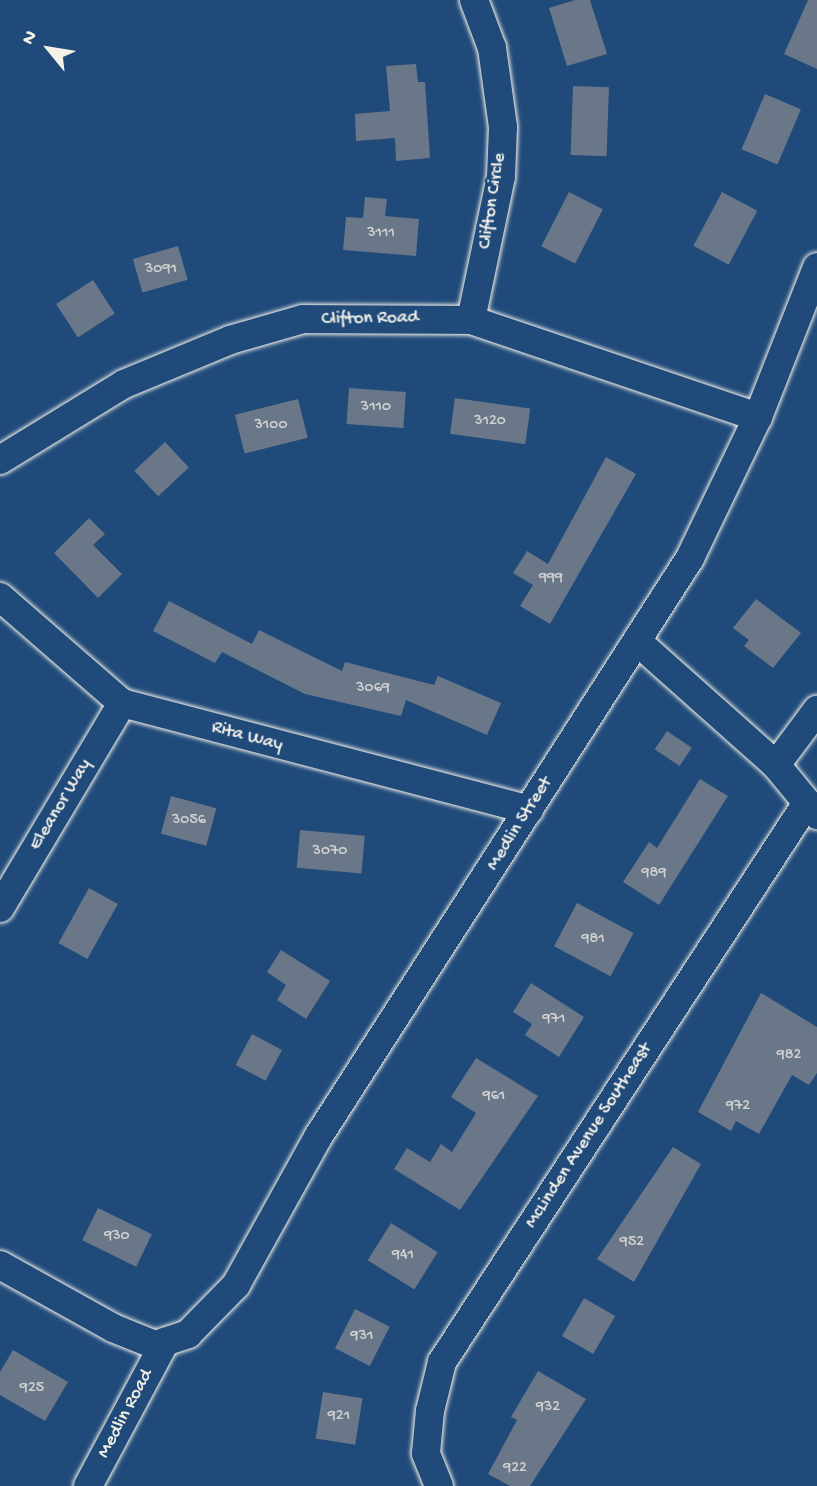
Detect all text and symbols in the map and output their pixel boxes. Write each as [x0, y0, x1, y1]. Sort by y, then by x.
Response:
north arrow [14, 14, 84, 84]
text: N [17, 27, 43, 49]
street label: Clifton Circle [474, 151, 512, 251]
house number: 3111 [367, 224, 395, 244]
house number: 3091 [145, 260, 177, 280]
street label: Clifton Road [321, 307, 419, 331]
house number: 3110 [361, 398, 391, 418]
house number: 3120 [474, 412, 506, 432]
house number: 3100 [255, 416, 287, 436]
house number: 999 [539, 569, 563, 589]
house number: 3069 [356, 679, 390, 699]
street label: Rita Way [209, 717, 285, 757]
street label: Eleanor Way [25, 755, 97, 855]
street label: Medlin Street [482, 773, 558, 875]
house number: 3056 [172, 811, 206, 831]
house number: 3070 [313, 842, 347, 862]
house number: 989 [642, 864, 666, 884]
house number: 981 [581, 930, 605, 950]
house number: 971 [543, 1010, 565, 1030]
street label: McLinden Avenue Southeast [520, 1039, 658, 1233]
house number: 982 [777, 1046, 801, 1066]
house number: 961 [483, 1087, 505, 1107]
house number: 972 [726, 1097, 750, 1117]
house number: 930 [104, 1227, 130, 1247]
house number: 952 [620, 1233, 644, 1253]
house number: 941 [392, 1246, 414, 1266]
house number: 931 [351, 1327, 373, 1347]
street label: Medlin Road [93, 1366, 159, 1462]
house number: 925 [20, 1379, 44, 1399]
house number: 932 [536, 1398, 560, 1418]
house number: 921 [328, 1407, 350, 1427]
house number: 922 [503, 1459, 527, 1479]

